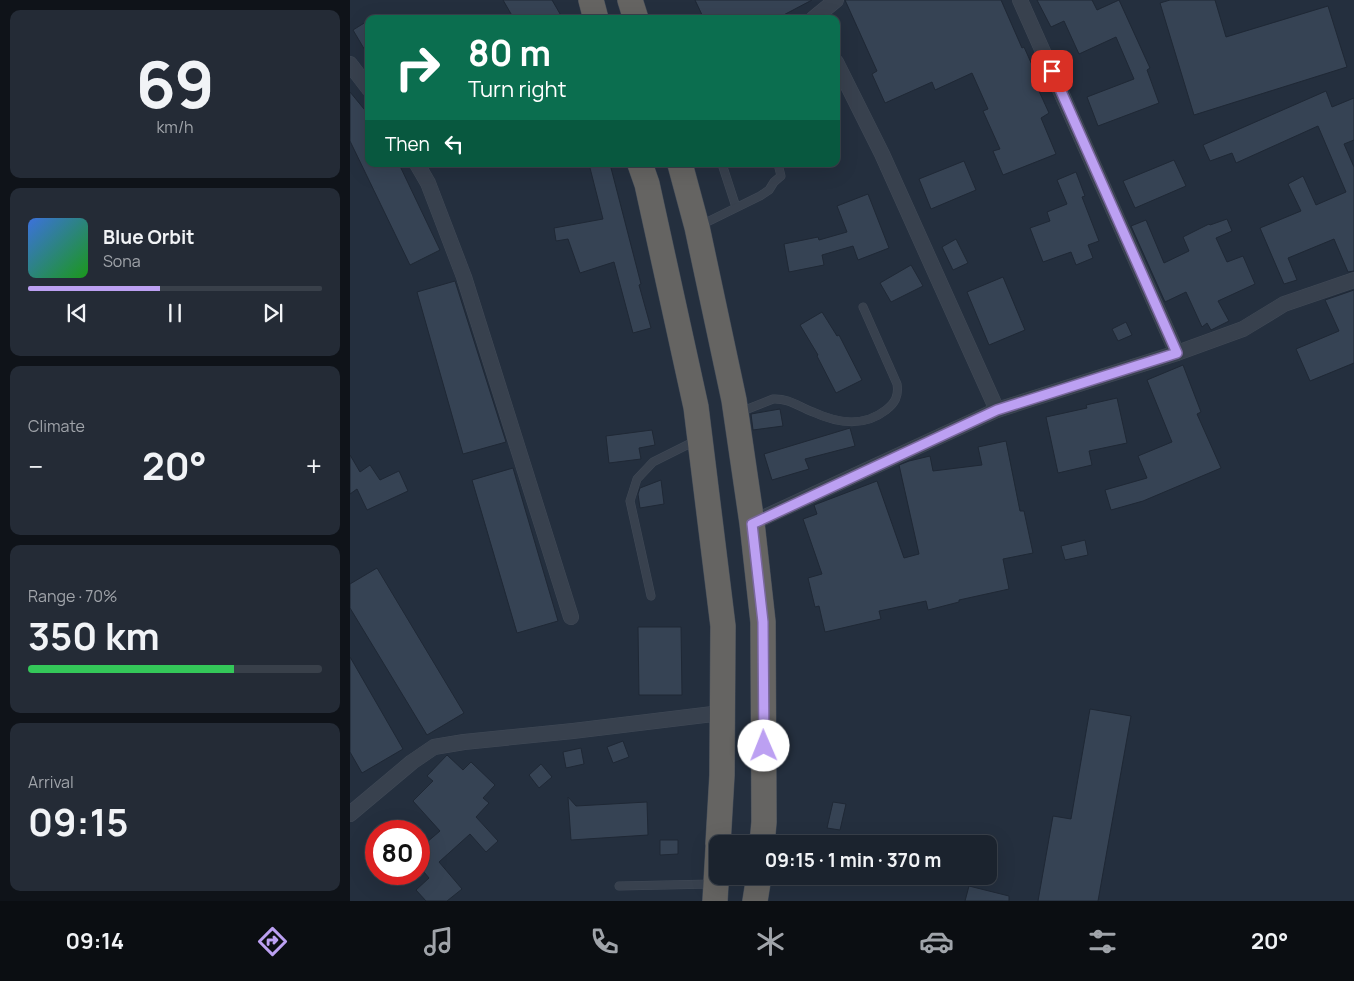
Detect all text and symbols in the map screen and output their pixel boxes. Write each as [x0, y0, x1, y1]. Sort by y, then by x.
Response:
text: 80 m [468, 29, 551, 77]
icon: right [385, 35, 450, 100]
text: 69 [135, 39, 215, 128]
pin [1031, 50, 1073, 92]
icon: arrive [1038, 57, 1066, 85]
text: Turn right [468, 74, 566, 104]
text: km/h [156, 116, 194, 138]
icon: left [440, 130, 468, 158]
text: Then [385, 131, 430, 157]
text: Blue Orbit [103, 224, 195, 250]
text: Sona [103, 250, 141, 272]
icon: previous [63, 299, 91, 327]
icon: pause [161, 299, 189, 327]
icon: next [259, 299, 287, 327]
text: Climate [28, 415, 85, 437]
text: 20° [142, 439, 207, 491]
text: − [28, 447, 43, 485]
text: + [306, 447, 322, 485]
text: Range · 70% [28, 585, 118, 607]
text: 350 km [28, 609, 160, 661]
position arrow [737, 719, 789, 771]
text: Arrival [28, 771, 74, 793]
text: 09:15 [28, 795, 129, 847]
speed limit sign: 80 [365, 820, 430, 885]
text: 09:15 · 1 min · 370 m [765, 847, 941, 873]
icon: directions [255, 924, 290, 959]
icon: music [421, 924, 456, 959]
icon: phone [587, 924, 622, 959]
icon: climate [753, 924, 788, 959]
icon: car [919, 924, 954, 959]
icon: filters [1085, 924, 1120, 959]
text: 09:14 [65, 926, 124, 956]
text: 20° [1251, 926, 1288, 956]

